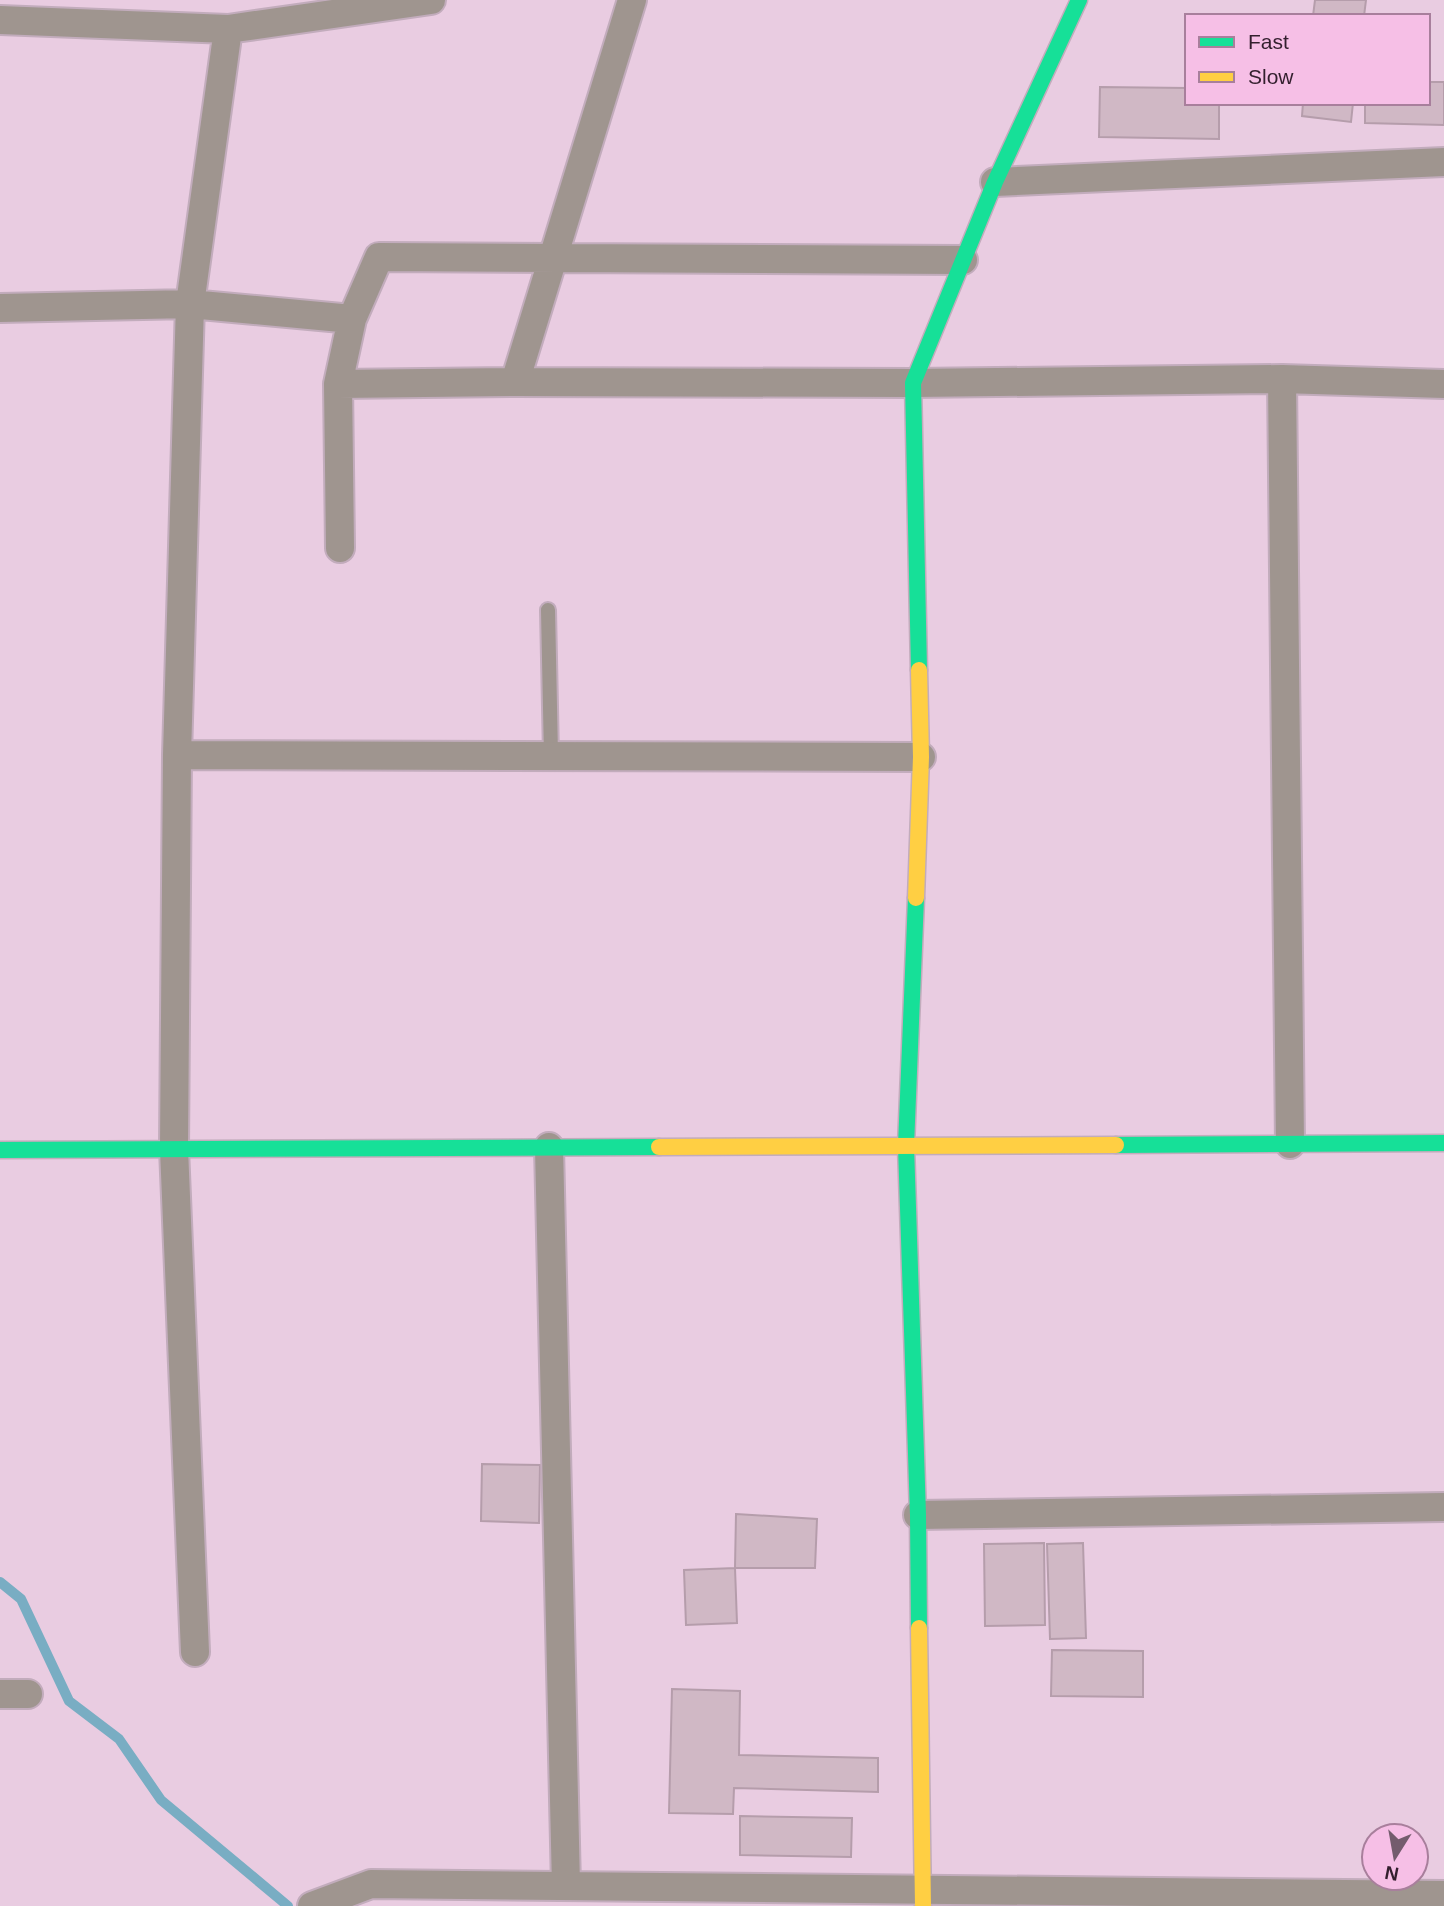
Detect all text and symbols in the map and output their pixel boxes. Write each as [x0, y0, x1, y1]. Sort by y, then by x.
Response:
legend [1185, 14, 1430, 105]
text: Fast [1248, 30, 1289, 53]
text: Slow [1248, 65, 1294, 88]
north arrow [1360, 1822, 1430, 1892]
text: N [1383, 1862, 1401, 1885]

